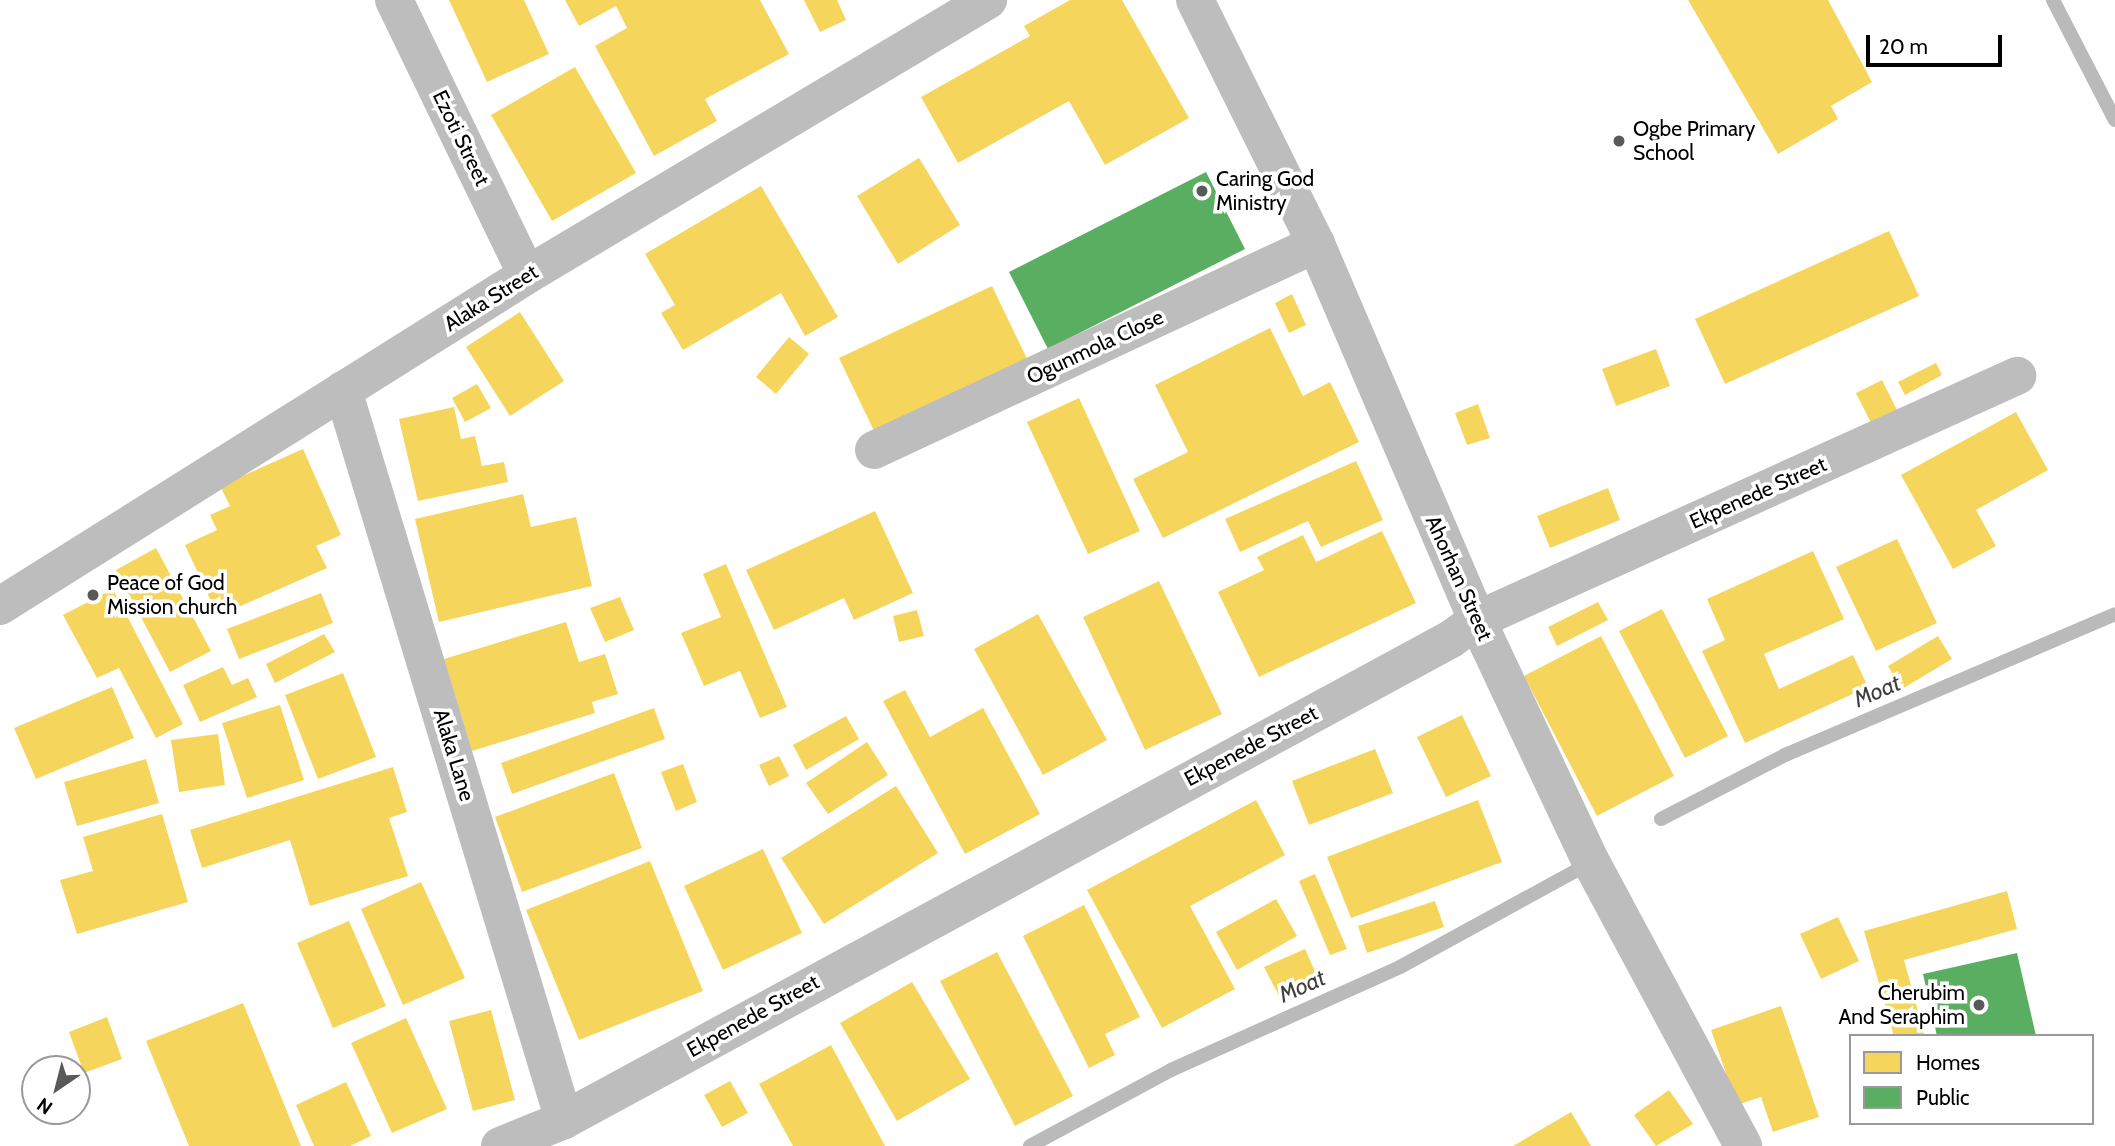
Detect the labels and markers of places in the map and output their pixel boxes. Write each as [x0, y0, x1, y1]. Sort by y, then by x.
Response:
place label: Ogbe Primary School [1633, 116, 1755, 166]
marker: Ogbe Primary School [1611, 133, 1627, 149]
place label: Caring God Ministry [1216, 166, 1314, 216]
marker: Caring God Ministry [1194, 183, 1210, 199]
place label: Peace of God Mission church [107, 570, 237, 620]
marker: Peace of God Mission church [85, 587, 101, 603]
place label: Cherubim And Seraphim [1838, 980, 1965, 1030]
marker: Cherubim And Seraphim [1971, 997, 1987, 1013]

